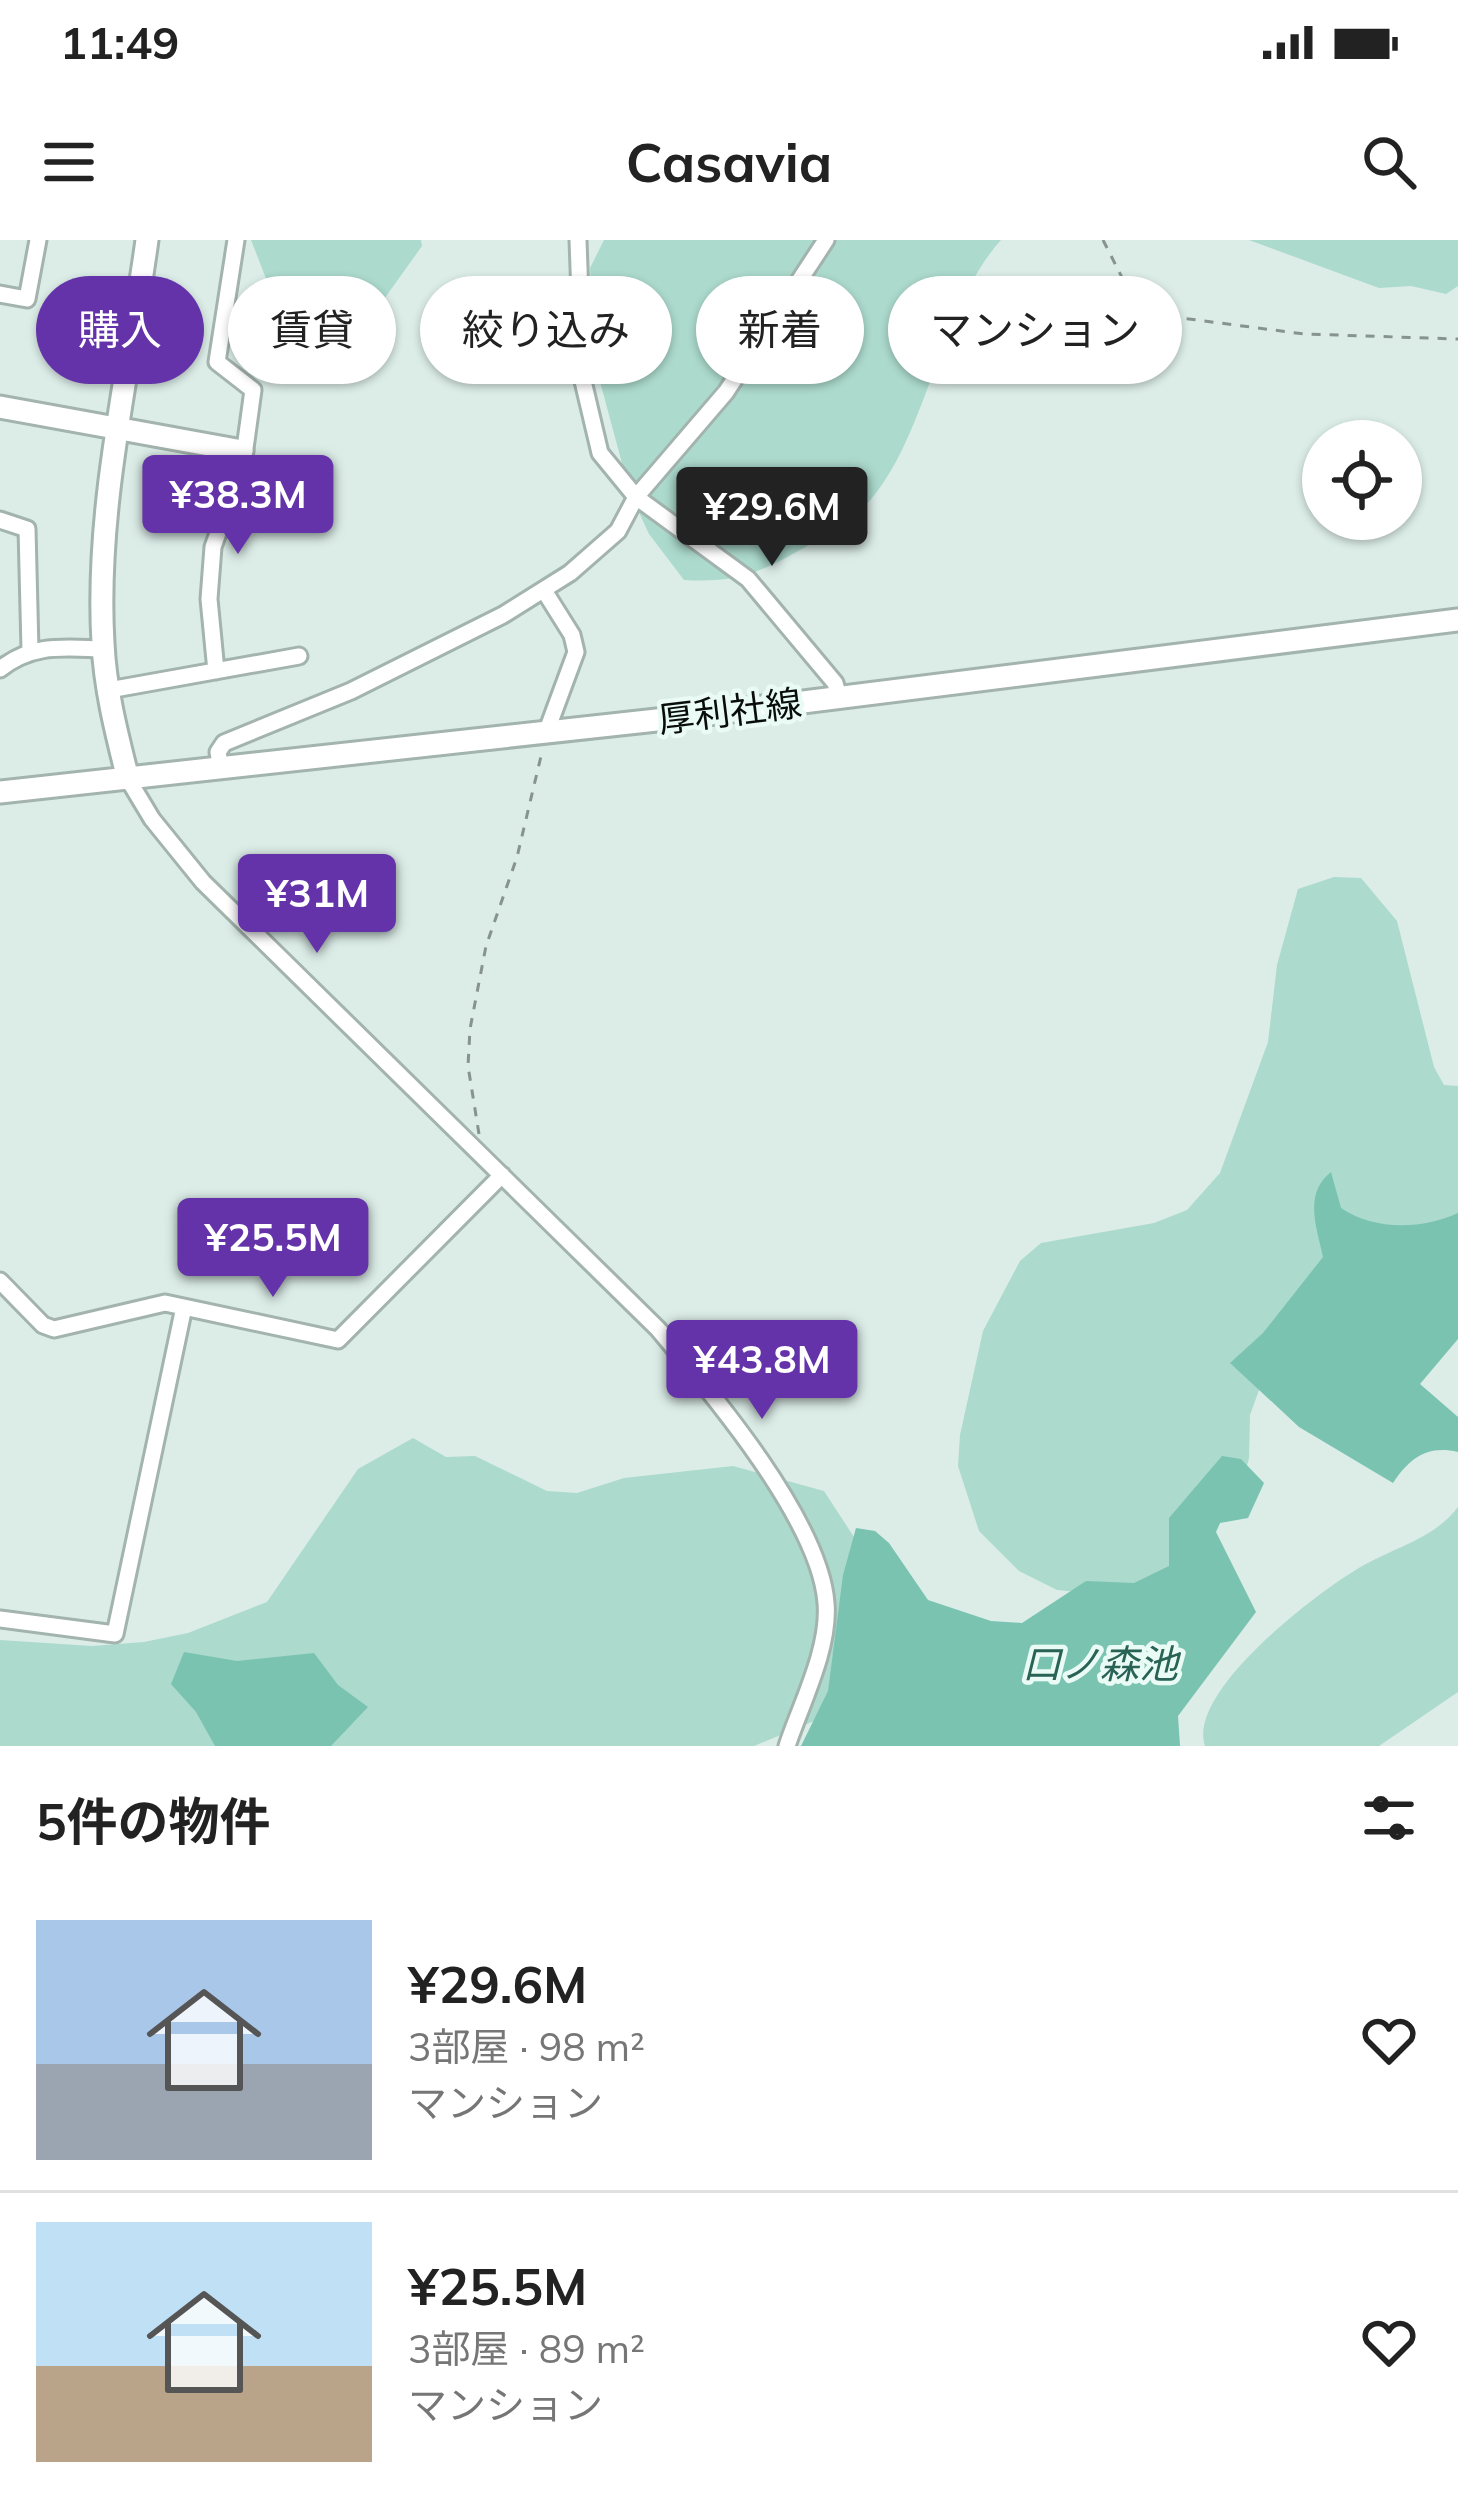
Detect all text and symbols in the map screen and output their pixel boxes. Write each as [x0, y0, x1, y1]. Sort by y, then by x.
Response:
text: 11:49 [60, 14, 179, 70]
text: Casavia [626, 128, 832, 196]
icon: menu [36, 129, 102, 195]
icon: search [1356, 129, 1422, 195]
chip: 購入 [36, 276, 204, 384]
chip: 賃貸 [228, 276, 396, 384]
chip: 絞り込み [420, 276, 672, 384]
chip: 新着 [696, 276, 864, 384]
chip: マンション [888, 276, 1182, 384]
map controls [1302, 420, 1422, 540]
button: locate [1302, 420, 1422, 540]
pin: ¥38.3M [140, 455, 336, 557]
pin: ¥29.6M [674, 467, 870, 569]
text: ¥38.3M [169, 469, 307, 518]
text: ¥29.6M [703, 481, 841, 530]
street label: 厚利社線 [656, 679, 804, 742]
pin: ¥31M [246, 854, 388, 956]
text: ¥31M [265, 868, 369, 917]
pin: ¥25.5M [175, 1198, 371, 1300]
text: ¥25.5M [204, 1212, 342, 1261]
pin: ¥43.8M [664, 1320, 860, 1422]
text: ¥43.8M [693, 1334, 831, 1383]
water label: 口ノ森池 [1022, 1639, 1182, 1688]
icon: filters [1356, 1785, 1422, 1851]
text: 5件の物件 [36, 1789, 271, 1853]
text: ¥29.6M [408, 1952, 587, 2016]
icon: home [132, 1968, 276, 2112]
icon: heart [1356, 2007, 1422, 2073]
text: 3部屋 · 98 m² [408, 2022, 645, 2071]
text: マンション [408, 2078, 603, 2127]
text: ¥25.5M [408, 2254, 587, 2318]
icon: home [132, 2270, 276, 2414]
icon: heart [1356, 2309, 1422, 2375]
text: 3部屋 · 89 m² [408, 2324, 645, 2373]
text: マンション [408, 2380, 603, 2429]

